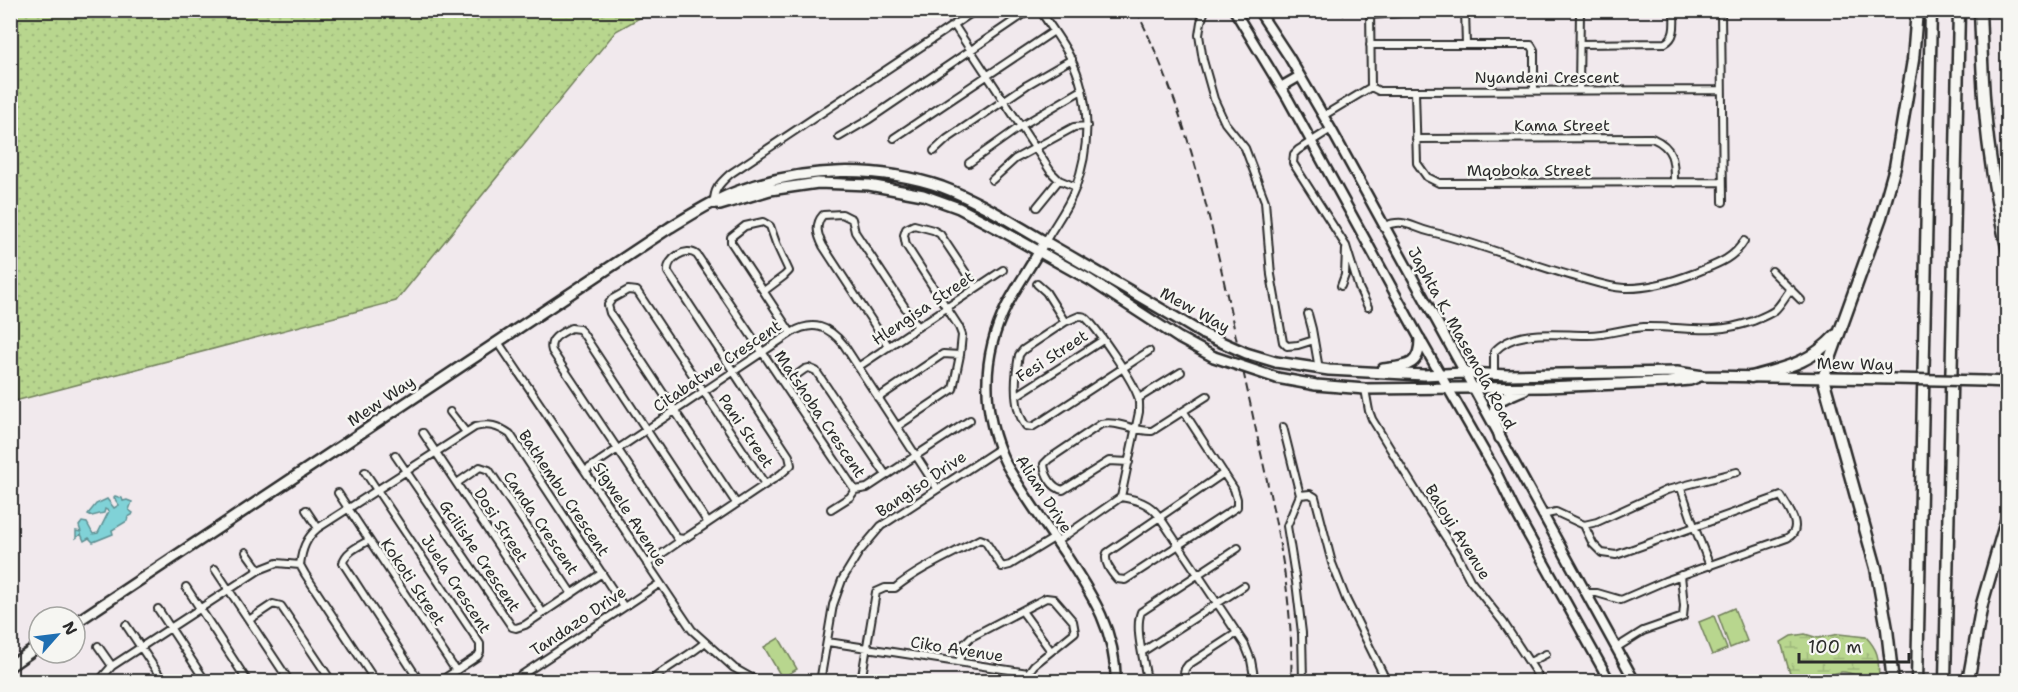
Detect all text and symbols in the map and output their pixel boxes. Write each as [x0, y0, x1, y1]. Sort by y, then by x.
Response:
street label: Nyandeni Crescent [1474, 67, 1620, 88]
street label: Kama Street [1514, 115, 1610, 136]
street label: Mqoboka Street [1467, 160, 1591, 181]
street label: Japhta K. Masemola Road [1403, 243, 1521, 433]
street label: Hlengisa Street [868, 266, 978, 350]
street label: Mew Way [1156, 282, 1234, 338]
street label: Citabatwe Crescent [649, 315, 785, 417]
street label: Fesi Street [1012, 325, 1092, 387]
street label: Matshoba Crescent [769, 346, 871, 482]
street label: Mew Way [1816, 353, 1894, 375]
street label: Mew Way [343, 371, 419, 431]
street label: Pani Street [714, 390, 778, 472]
street label: Bathembu Crescent [514, 426, 614, 560]
street label: Bangiso Drive [872, 446, 970, 522]
street label: Aliam Drive [1011, 451, 1077, 537]
street label: Sigwele Avenue [588, 458, 672, 570]
street label: Canda Crescent [499, 467, 583, 579]
street label: Baloyi Avenue [1420, 480, 1496, 584]
street label: Dosi Street [469, 484, 533, 566]
street label: Gcilishe Crescent [435, 496, 525, 616]
street label: Juela Crescent [416, 531, 496, 637]
street label: Kokoti Street [376, 534, 450, 630]
street label: Tandazo Drive [526, 581, 630, 661]
north arrow [27, 605, 87, 665]
text: N [58, 618, 82, 639]
scale bar [1799, 626, 1908, 664]
street label: Ciko Avenue [909, 631, 1005, 667]
text: 100 m [1808, 635, 1862, 659]

